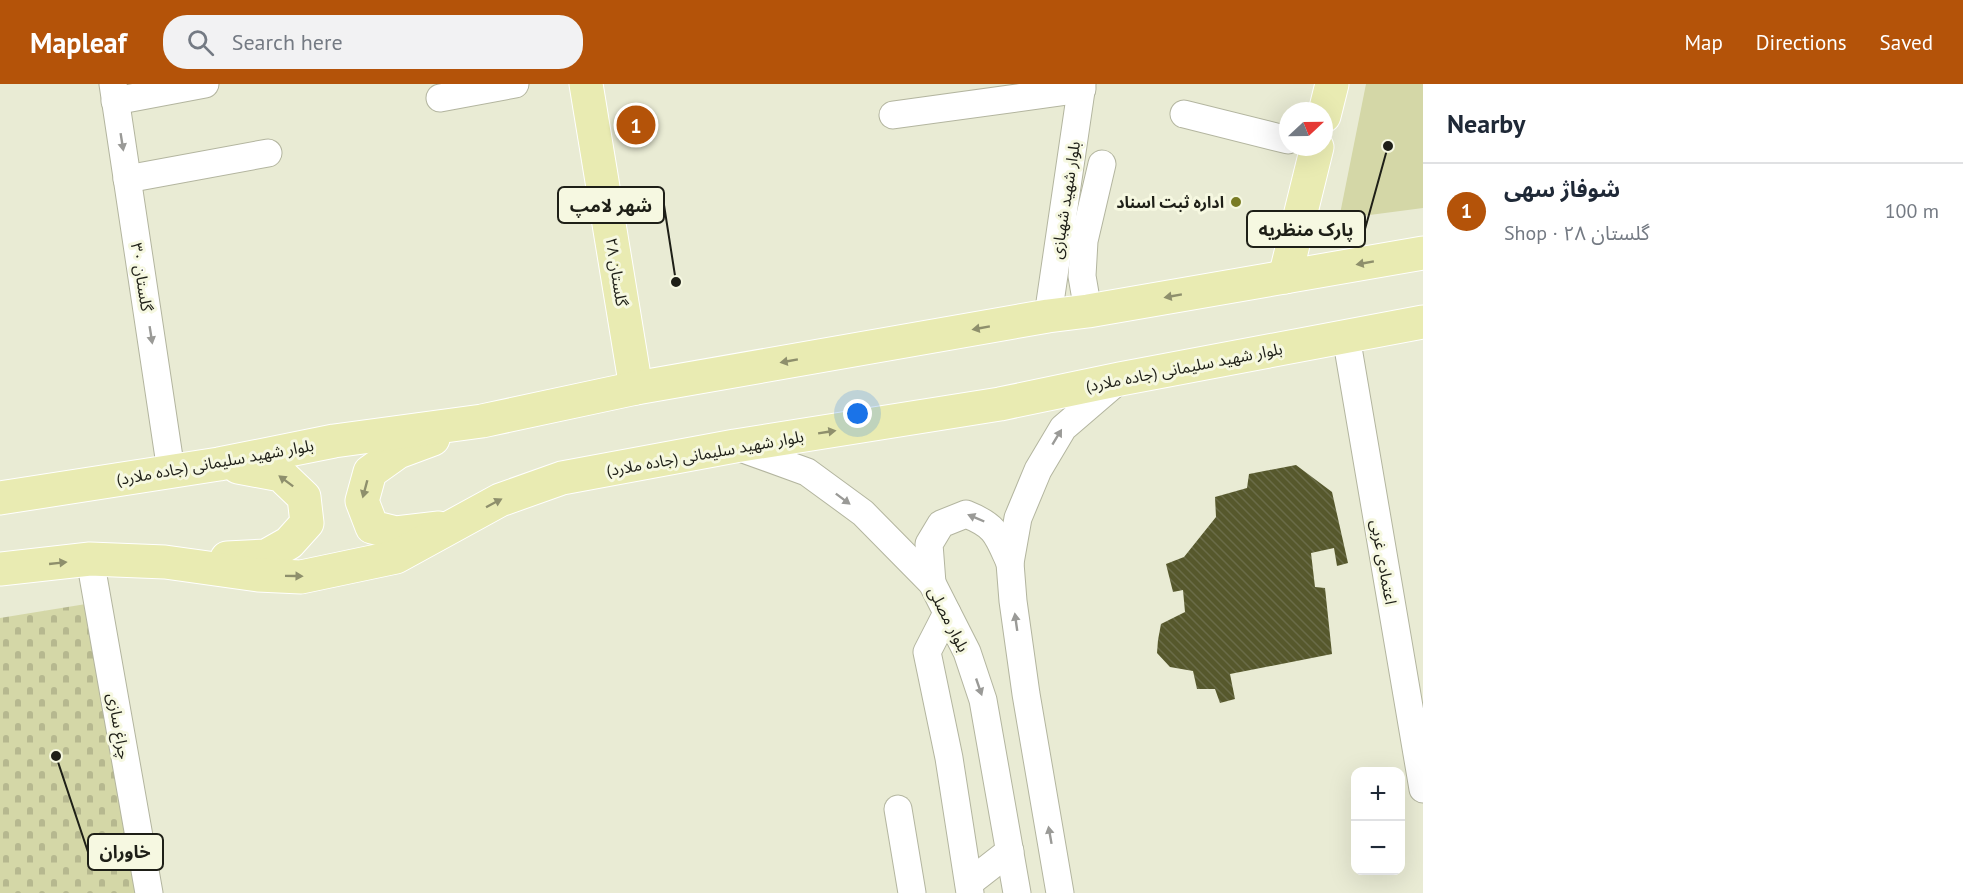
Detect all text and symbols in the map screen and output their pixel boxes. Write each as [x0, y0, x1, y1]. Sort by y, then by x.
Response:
search box [163, 15, 583, 69]
text: Mapleaf [30, 24, 127, 61]
icon: search [184, 26, 217, 59]
text: Search here [232, 28, 343, 56]
text: Map [1684, 29, 1723, 56]
text: Directions [1756, 29, 1847, 56]
text: Saved [1880, 29, 1933, 56]
pin: 1 [616, 102, 656, 147]
north arrow [1279, 102, 1333, 156]
text: Nearby [1447, 107, 1525, 140]
one-way arrow [117, 132, 126, 151]
street label: بلوار شهید شهبازی [1046, 140, 1084, 260]
text: شوفاژ سهی [1504, 175, 1620, 203]
callout: شهر لامپ [558, 187, 664, 223]
place label: اداره ثبت اسناد [1116, 192, 1224, 212]
text: شهر لامپ [570, 194, 652, 218]
marker: اداره ثبت اسناد [1229, 195, 1243, 209]
text: 1 [1461, 198, 1472, 224]
text: 100 m [1885, 198, 1939, 224]
callout: پارک منظریه [1247, 211, 1365, 247]
text: پارک منظریه [1259, 218, 1353, 242]
text: Shop · گلستان ۲۸ [1504, 220, 1650, 246]
street label: گلستان ۲۸ [602, 236, 632, 308]
street label: گلستان ۳۰ [127, 241, 157, 313]
one-way arrow [1356, 259, 1375, 268]
one-way arrow [1164, 292, 1183, 301]
one-way arrow [971, 323, 990, 332]
one-way arrow [146, 325, 155, 344]
street label: بلوار شهید سلیمانی (جاده ملارد) [1084, 338, 1284, 396]
one-way arrow [779, 357, 798, 366]
your location [843, 399, 872, 428]
street label: بلوار شهید سلیمانی (جاده ملارد) [605, 426, 805, 480]
one-way arrow [818, 427, 837, 436]
one-way arrow [1052, 429, 1063, 445]
street label: بلوار شهید سلیمانی (جاده ملارد) [115, 435, 315, 489]
one-way arrow [278, 475, 294, 487]
one-way arrow [360, 480, 369, 498]
one-way arrow [836, 492, 851, 504]
one-way arrow [486, 498, 503, 508]
one-way arrow [967, 513, 985, 522]
street label: اعتمادی غربی [1367, 518, 1401, 606]
one-way arrow [49, 558, 68, 568]
one-way arrow [285, 572, 304, 581]
street label: بلوار مصلی [924, 583, 974, 655]
one-way arrow [1011, 612, 1020, 631]
one-way arrow [974, 678, 984, 696]
street label: چراغ سازی [100, 691, 135, 761]
map controls [1351, 767, 1405, 875]
button: + [1351, 767, 1405, 821]
button: − [1351, 821, 1405, 875]
one-way arrow [1045, 826, 1054, 845]
callout: خاوران [88, 834, 163, 870]
text: خاوران [99, 840, 151, 863]

